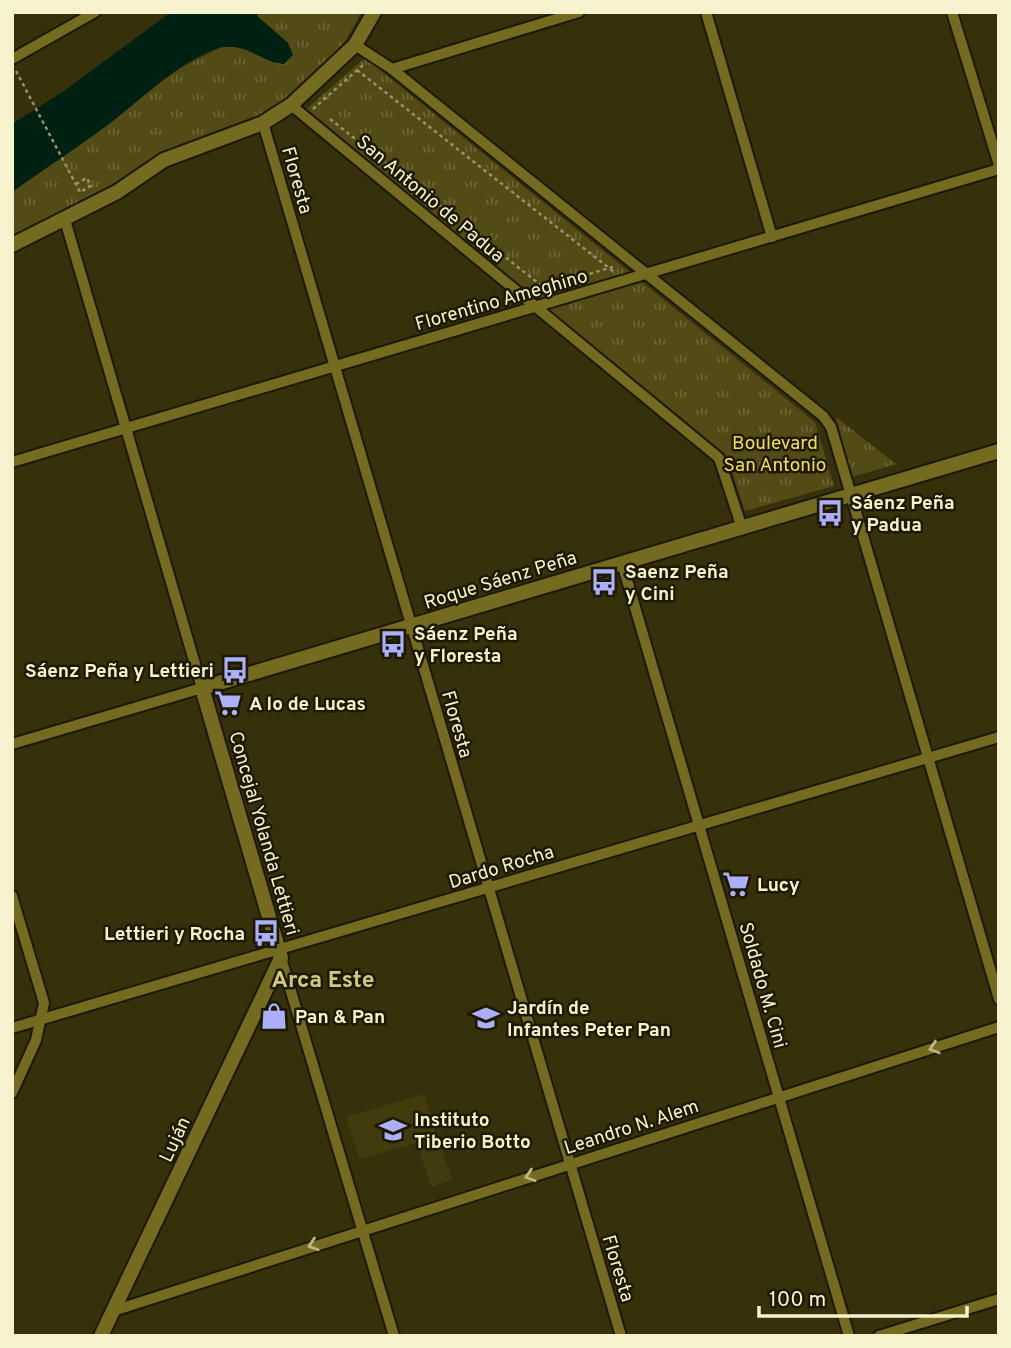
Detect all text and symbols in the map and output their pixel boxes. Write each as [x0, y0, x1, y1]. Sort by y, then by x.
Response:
street label: San Antonio de Padua [351, 131, 509, 269]
street label: Floresta [275, 144, 317, 217]
street label: Florentino Ameghino [412, 265, 591, 337]
park label: Boulevard San Antonio [724, 432, 826, 478]
place label: Sáenz Peña y Padua [851, 492, 955, 538]
bus stop icon: Sáenz Peña y Padua [815, 498, 845, 528]
street label: Roque Sáenz Peña [421, 546, 580, 616]
place label: Saenz Peña y Cini [625, 561, 729, 607]
bus stop icon: Saenz Peña y Cini [589, 567, 619, 597]
place label: Sáenz Peña y Floresta [414, 623, 518, 669]
bus stop icon: Sáenz Peña y Floresta [378, 629, 408, 659]
bus stop icon: Sáenz Peña y Lettieri [220, 655, 250, 685]
place label: Sáenz Peña y Lettieri [25, 660, 214, 684]
supermarket icon: A lo de Lucas [213, 688, 243, 718]
street label: Floresta [435, 688, 477, 761]
place label: A lo de Lucas [249, 693, 366, 717]
street label: Concejal Yolanda Lettieri [222, 729, 304, 938]
street label: Dardo Rocha [446, 841, 557, 895]
supermarket icon: Lucy [721, 869, 751, 899]
place label: Lucy [757, 874, 800, 898]
bus stop icon: Lettieri y Rocha [251, 918, 281, 948]
street label: Soldado M. Cini [733, 920, 792, 1051]
place label: Lettieri y Rocha [104, 923, 245, 947]
district label: Arca Este [271, 967, 375, 996]
place label: Jardín de Infantes Peter Pan [507, 997, 671, 1043]
shop icon: Pan & Pan [259, 1001, 289, 1031]
school or university icon: Jardín de Infantes Peter Pan [471, 1003, 501, 1033]
place label: Pan & Pan [295, 1006, 385, 1030]
one-way arrow [928, 1039, 940, 1054]
street label: Leandro N. Alem [561, 1095, 702, 1161]
place label: Instituto Tiberio Botto [414, 1109, 531, 1155]
street label: Luján [155, 1113, 197, 1166]
school or university icon: Instituto Tiberio Botto [378, 1115, 408, 1145]
one-way arrow [525, 1168, 537, 1182]
street label: Floresta [596, 1232, 639, 1305]
one-way arrow [308, 1237, 320, 1252]
scale bar [759, 1274, 967, 1318]
text: 100 m [769, 1287, 826, 1314]

